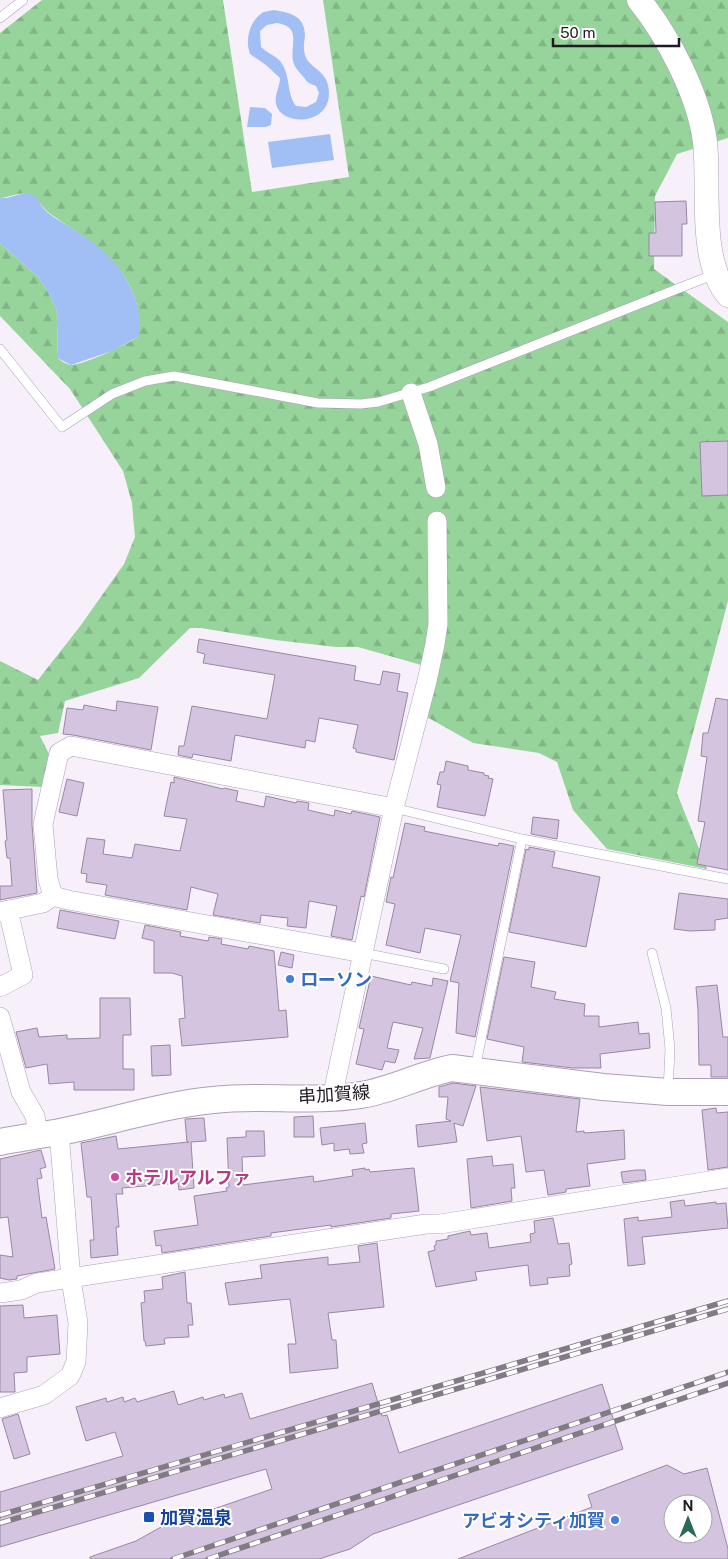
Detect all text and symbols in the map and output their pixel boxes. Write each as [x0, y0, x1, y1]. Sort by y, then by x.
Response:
scale bar [553, 15, 679, 47]
text: 50 m [560, 24, 595, 41]
place label: ローソン [300, 969, 372, 990]
marker: ローソン [284, 973, 296, 985]
street label: 串加賀線 [297, 1081, 371, 1107]
place label: ホテルアルファ [125, 1167, 251, 1188]
marker: ホテルアルファ [109, 1171, 121, 1183]
north arrow [663, 1494, 713, 1544]
text: N [683, 1498, 693, 1514]
place label: 加賀温泉 [160, 1507, 232, 1528]
marker: 加賀温泉 [142, 1510, 156, 1524]
place label: アビオシティ加賀 [462, 1510, 605, 1531]
marker: アビオシティ加賀 [609, 1514, 621, 1526]

